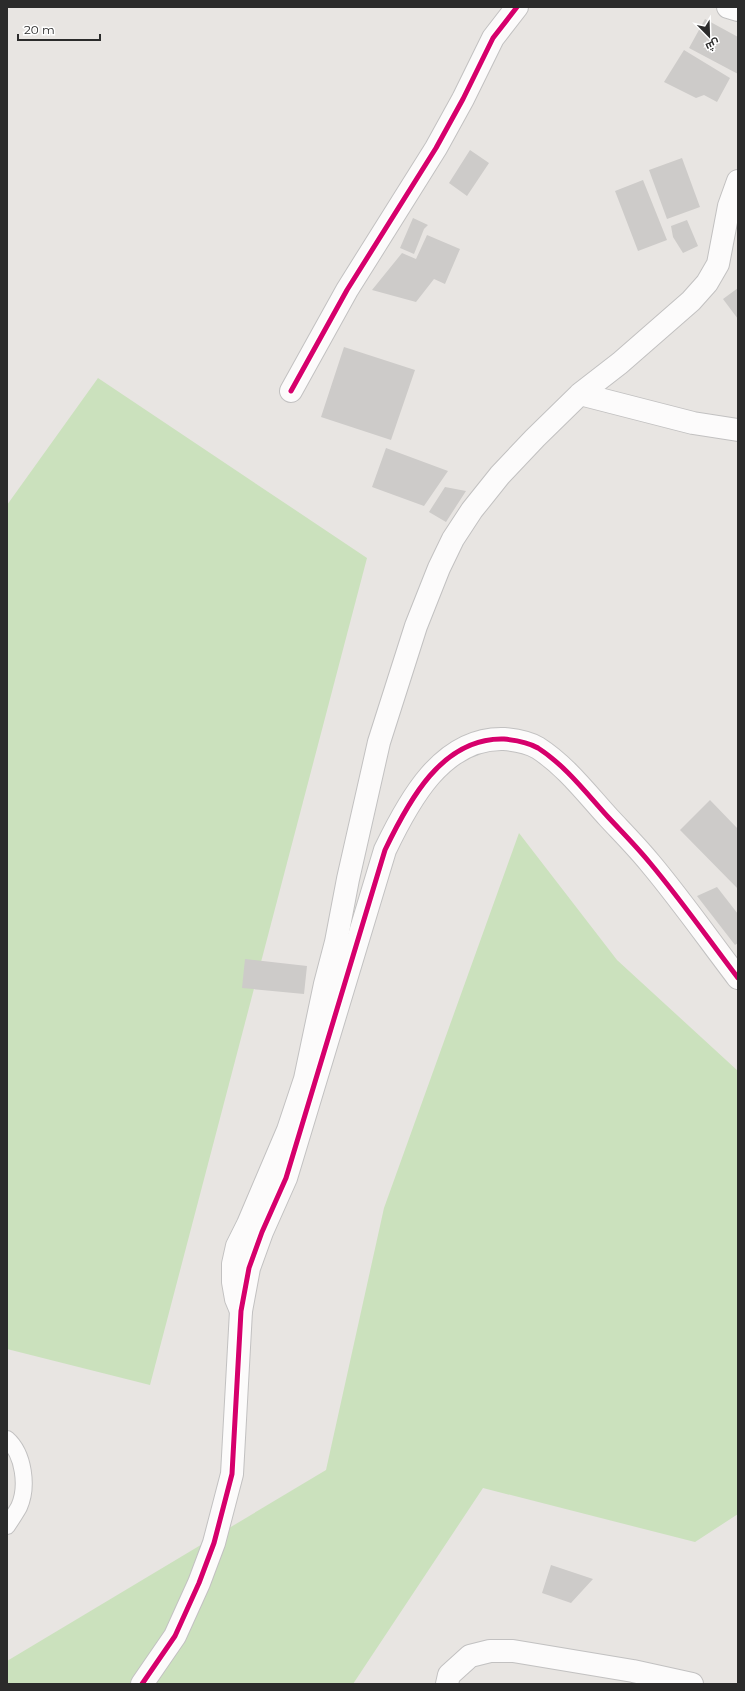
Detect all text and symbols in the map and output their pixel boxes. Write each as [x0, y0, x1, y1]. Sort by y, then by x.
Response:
scale bar [18, 16, 100, 42]
north arrow [689, 16, 729, 56]
text: 20 m [24, 22, 55, 37]
text: ش [704, 36, 722, 54]

